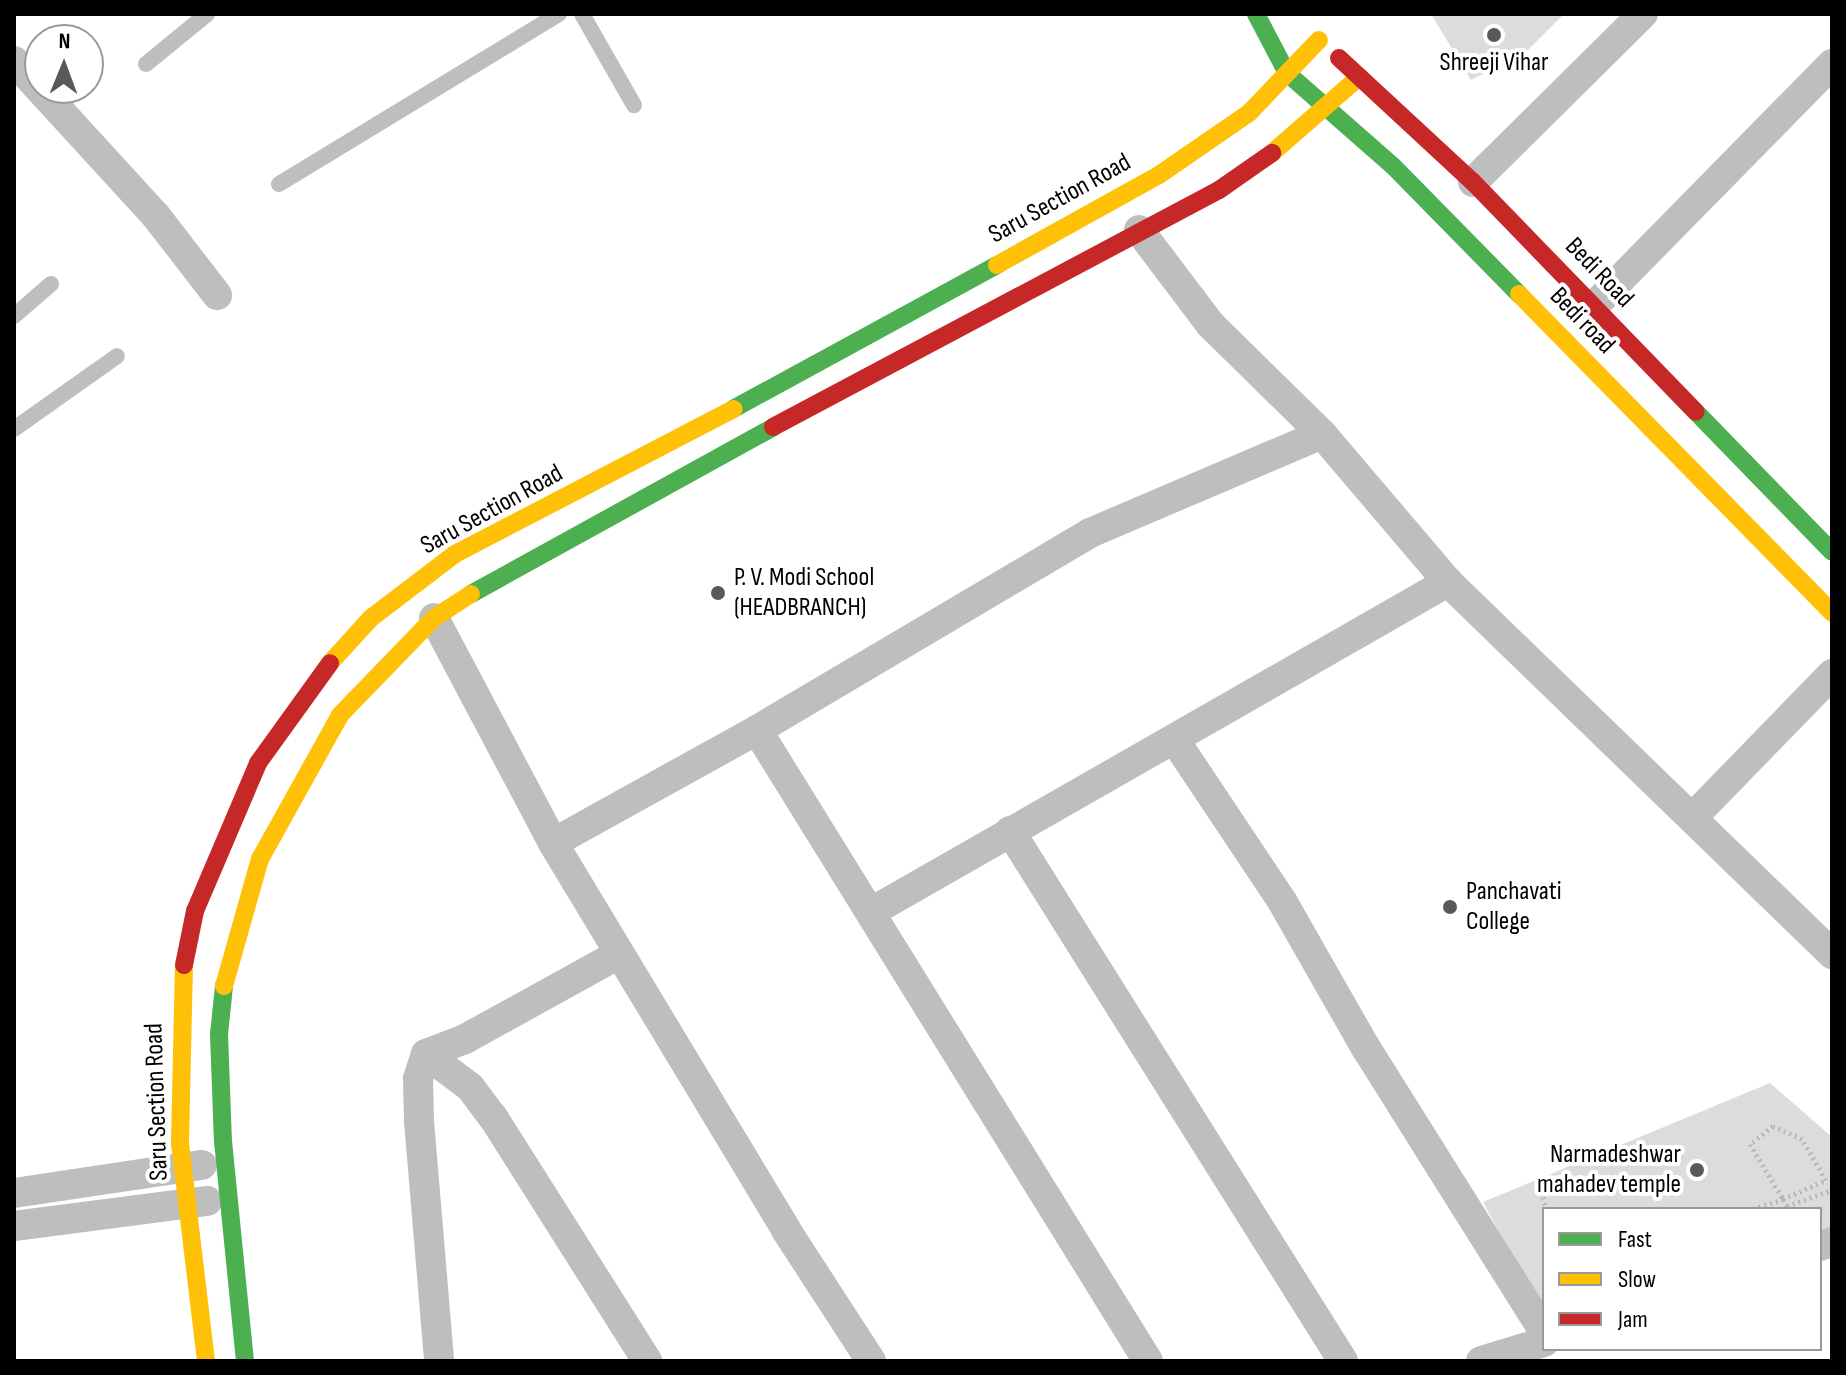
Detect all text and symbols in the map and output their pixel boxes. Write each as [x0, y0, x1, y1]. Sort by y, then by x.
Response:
north arrow [24, 24, 104, 104]
marker: Shreeji Vihar [1485, 26, 1503, 44]
text: N [58, 28, 71, 55]
place label: Shreeji Vihar [1440, 47, 1548, 79]
street label: Saru Section Road [984, 147, 1136, 251]
street label: Bedi Road [1558, 232, 1640, 314]
street label: Bedi road [1543, 281, 1621, 361]
street label: Saru Section Road [416, 458, 568, 562]
place label: P. V. Modi School (HEADBRANCH) [734, 562, 874, 624]
marker: P. V. Modi School (HEADBRANCH) [709, 584, 727, 602]
place label: Panchavati College [1466, 876, 1562, 938]
marker: Panchavati College [1441, 898, 1459, 916]
street label: Saru Section Road [139, 1023, 175, 1181]
place label: Narmadeshwar mahadev temple [1537, 1139, 1681, 1200]
marker: Narmadeshwar mahadev temple [1688, 1161, 1706, 1179]
legend [1542, 1207, 1822, 1351]
text: Fast [1618, 1225, 1652, 1254]
text: Slow [1618, 1265, 1656, 1294]
text: Jam [1618, 1305, 1648, 1334]

